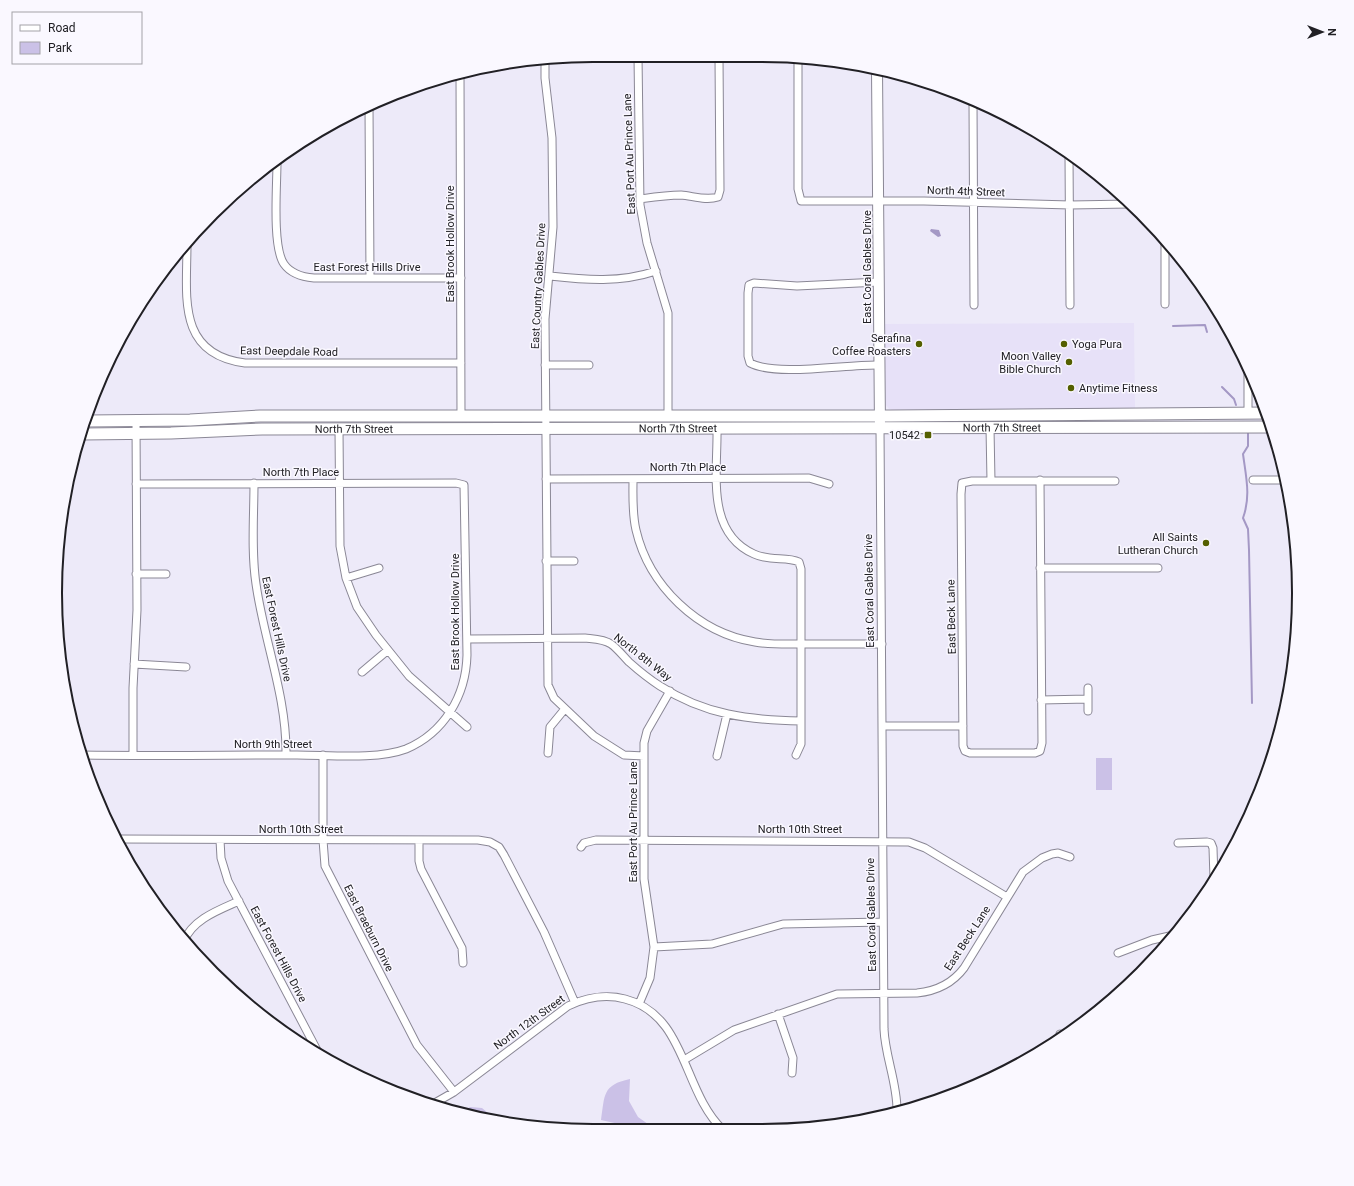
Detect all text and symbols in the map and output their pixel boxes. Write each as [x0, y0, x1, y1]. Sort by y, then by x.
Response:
legend [12, 12, 142, 64]
north arrow [1302, 12, 1342, 52]
text: Road [48, 21, 76, 35]
text: N [1325, 28, 1338, 36]
text: Park [48, 41, 73, 55]
street label: East Port Au Prince Lane [621, 93, 638, 215]
street label: North 4th Street [927, 184, 1006, 199]
street label: East Brook Hollow Drive [444, 185, 457, 303]
street label: East Coral Gables Drive [861, 210, 874, 324]
street label: East Country Gables Drive [529, 222, 548, 350]
street label: East Forest Hills Drive [314, 261, 421, 274]
place label: Serafina Coffee Roasters [832, 332, 911, 358]
place label: Yoga Pura [1072, 338, 1122, 351]
marker: Serafina Coffee Roasters [914, 339, 924, 349]
marker: Yoga Pura [1059, 339, 1069, 349]
street label: East Deepdale Road [240, 344, 338, 359]
place label: Moon Valley Bible Church [999, 350, 1062, 376]
marker: Moon Valley Bible Church [1064, 357, 1074, 367]
place label: Anytime Fitness [1079, 382, 1158, 395]
marker: Anytime Fitness [1066, 383, 1076, 393]
street label: North 7th Street [963, 421, 1041, 435]
street label: North 7th Street [639, 422, 717, 435]
street label: North 7th Street [315, 423, 393, 436]
place label: 10542 [889, 429, 920, 442]
marker: 10542 [923, 430, 933, 440]
street label: North 7th Place [650, 461, 726, 474]
street label: North 7th Place [263, 466, 339, 479]
place label: All Saints Lutheran Church [1118, 531, 1198, 557]
street label: East Coral Gables Drive [862, 534, 877, 648]
marker: All Saints Lutheran Church [1201, 538, 1211, 548]
street label: East Brook Hollow Drive [449, 553, 462, 671]
street label: East Forest Hills Drive [259, 575, 294, 683]
street label: East Beck Lane [944, 579, 959, 655]
street label: North 8th Way [611, 631, 675, 684]
street label: North 9th Street [234, 738, 312, 751]
street label: East Port Au Prince Lane [627, 761, 640, 883]
street label: North 10th Street [259, 823, 344, 836]
street label: North 10th Street [758, 823, 843, 836]
street label: East Coral Gables Drive [864, 858, 879, 972]
street label: East Braeburn Drive [341, 883, 396, 974]
street label: East Beck Lane [942, 903, 993, 973]
street label: East Forest Hills Drive [248, 904, 309, 1005]
street label: North 12th Street [491, 992, 568, 1052]

